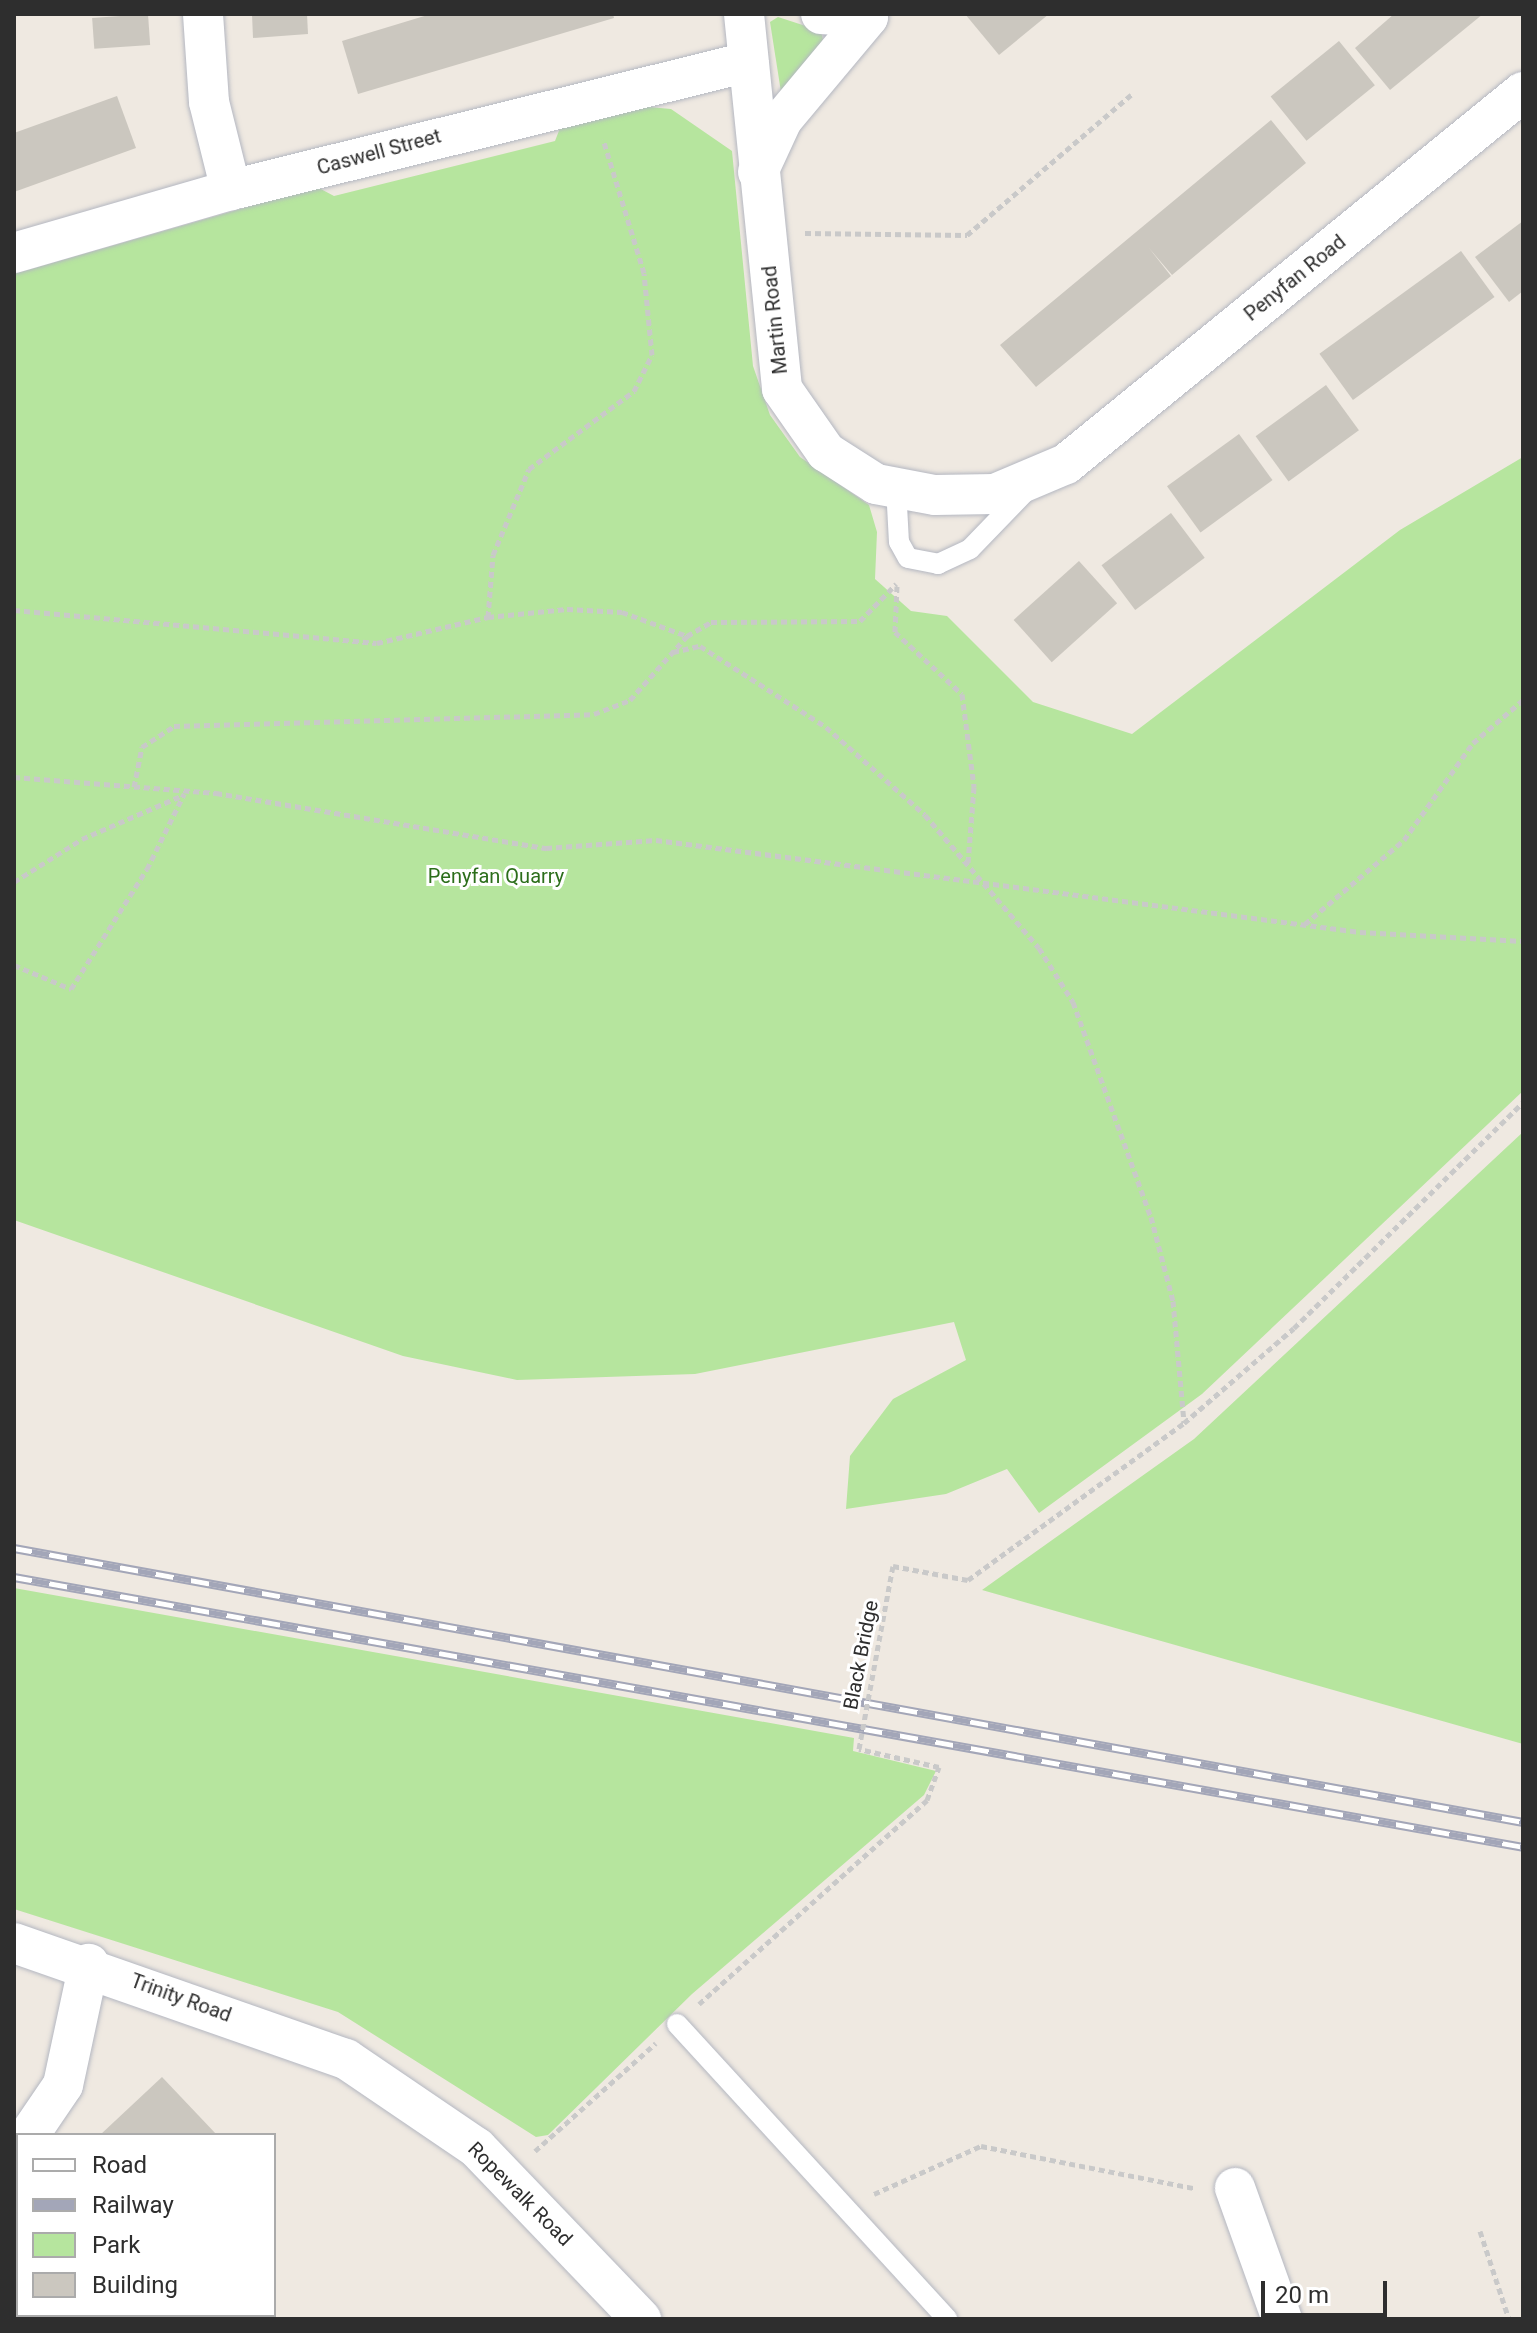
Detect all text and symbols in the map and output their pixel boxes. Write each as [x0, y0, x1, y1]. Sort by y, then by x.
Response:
street label: Caswell Street [314, 124, 444, 180]
street label: Penyfan Road [1239, 230, 1351, 326]
street label: Martin Road [757, 265, 793, 375]
park label: Penyfan Quarry [428, 864, 564, 888]
street label: Black Bridge [839, 1598, 883, 1712]
street label: Trinity Road [127, 1969, 235, 2027]
legend [16, 2133, 276, 2317]
street label: Ropewalk Road [463, 2137, 577, 2251]
text: Road [92, 2151, 147, 2179]
text: Railway [92, 2191, 174, 2219]
text: Park [92, 2231, 140, 2259]
scale bar [1265, 2265, 1391, 2315]
text: Building [92, 2271, 178, 2299]
text: 20 m [1275, 2281, 1329, 2309]

